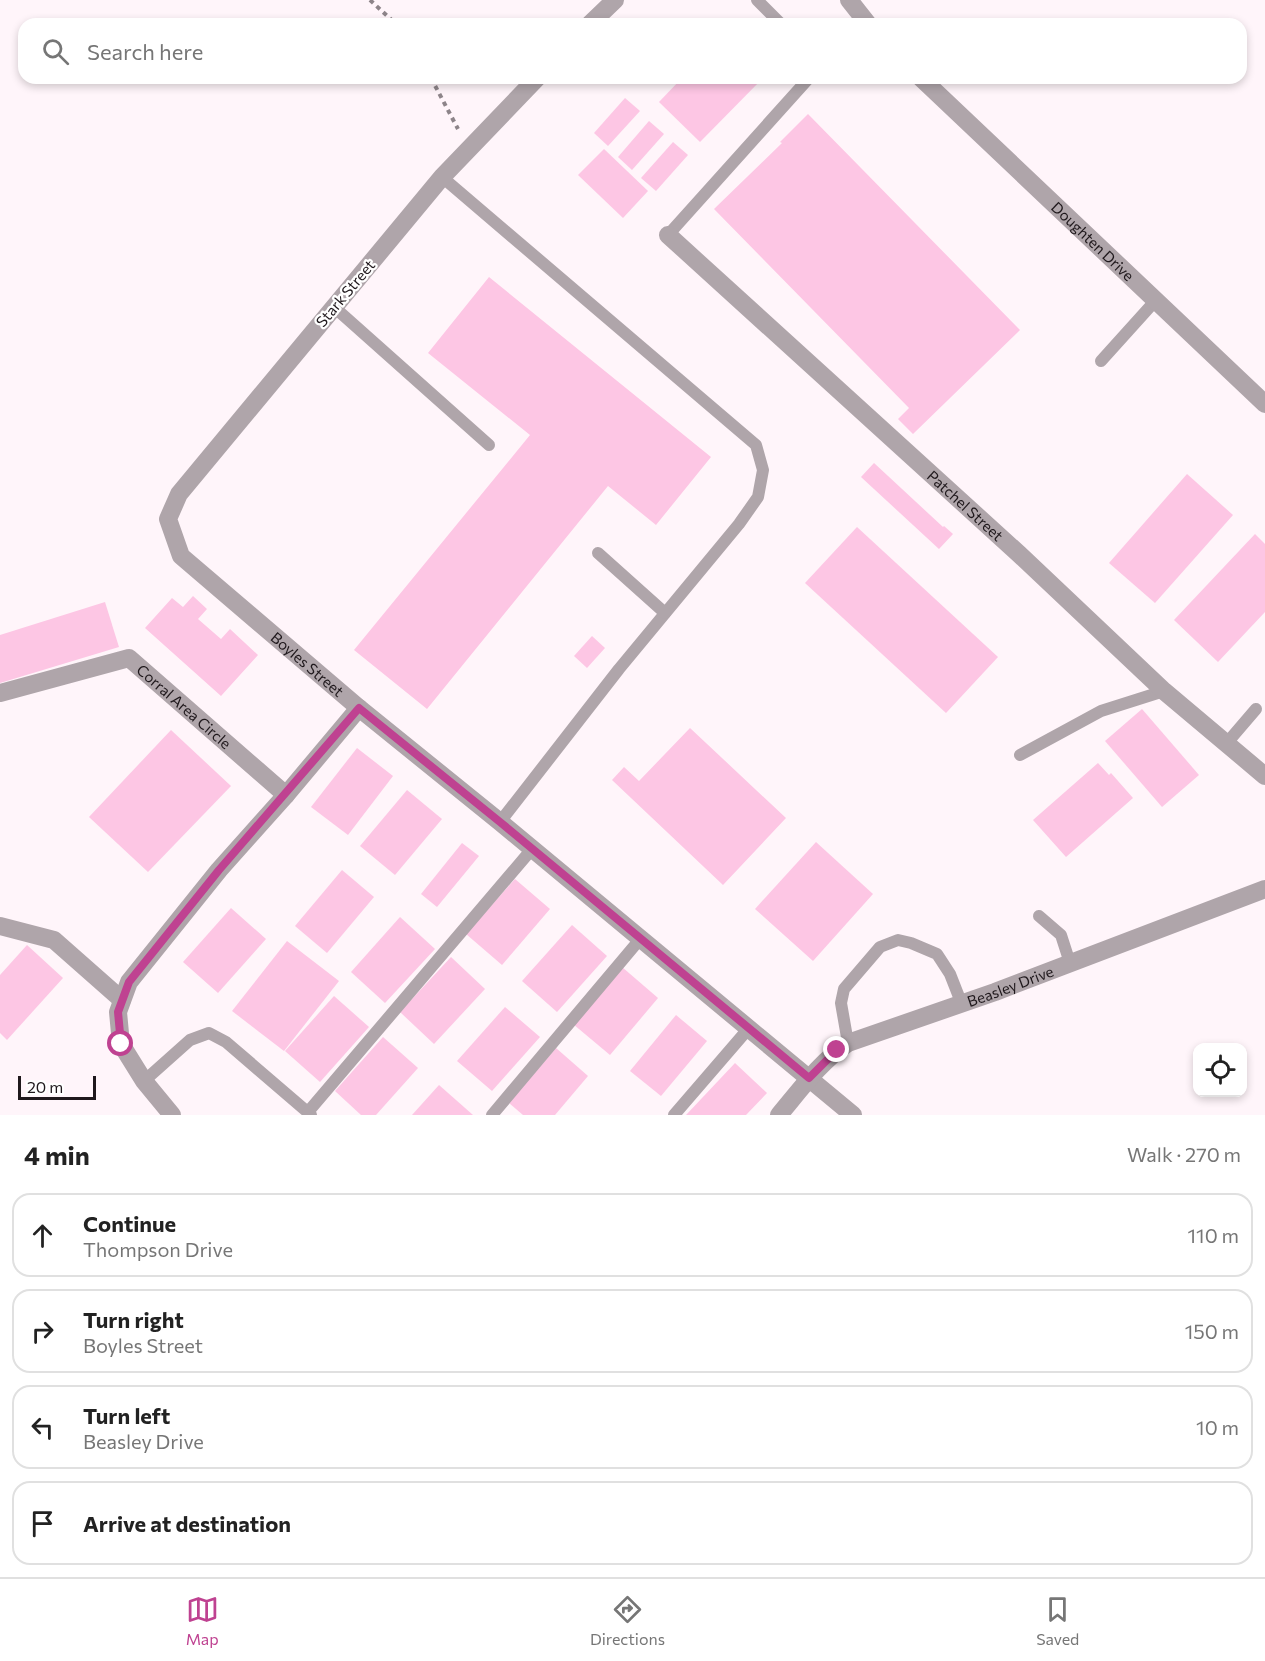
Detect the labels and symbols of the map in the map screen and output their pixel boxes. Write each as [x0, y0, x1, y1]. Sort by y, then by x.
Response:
street label: Doughten Drive [1048, 198, 1138, 284]
street label: Stark Street [312, 256, 378, 330]
street label: Patchel Street [924, 466, 1007, 544]
street label: Boyles Street [267, 628, 348, 700]
street label: Corral Area Circle [133, 660, 235, 752]
street label: Beasley Drive [965, 962, 1056, 1010]
route start [107, 1030, 133, 1056]
route end [823, 1036, 849, 1062]
scale bar [18, 1073, 96, 1100]

